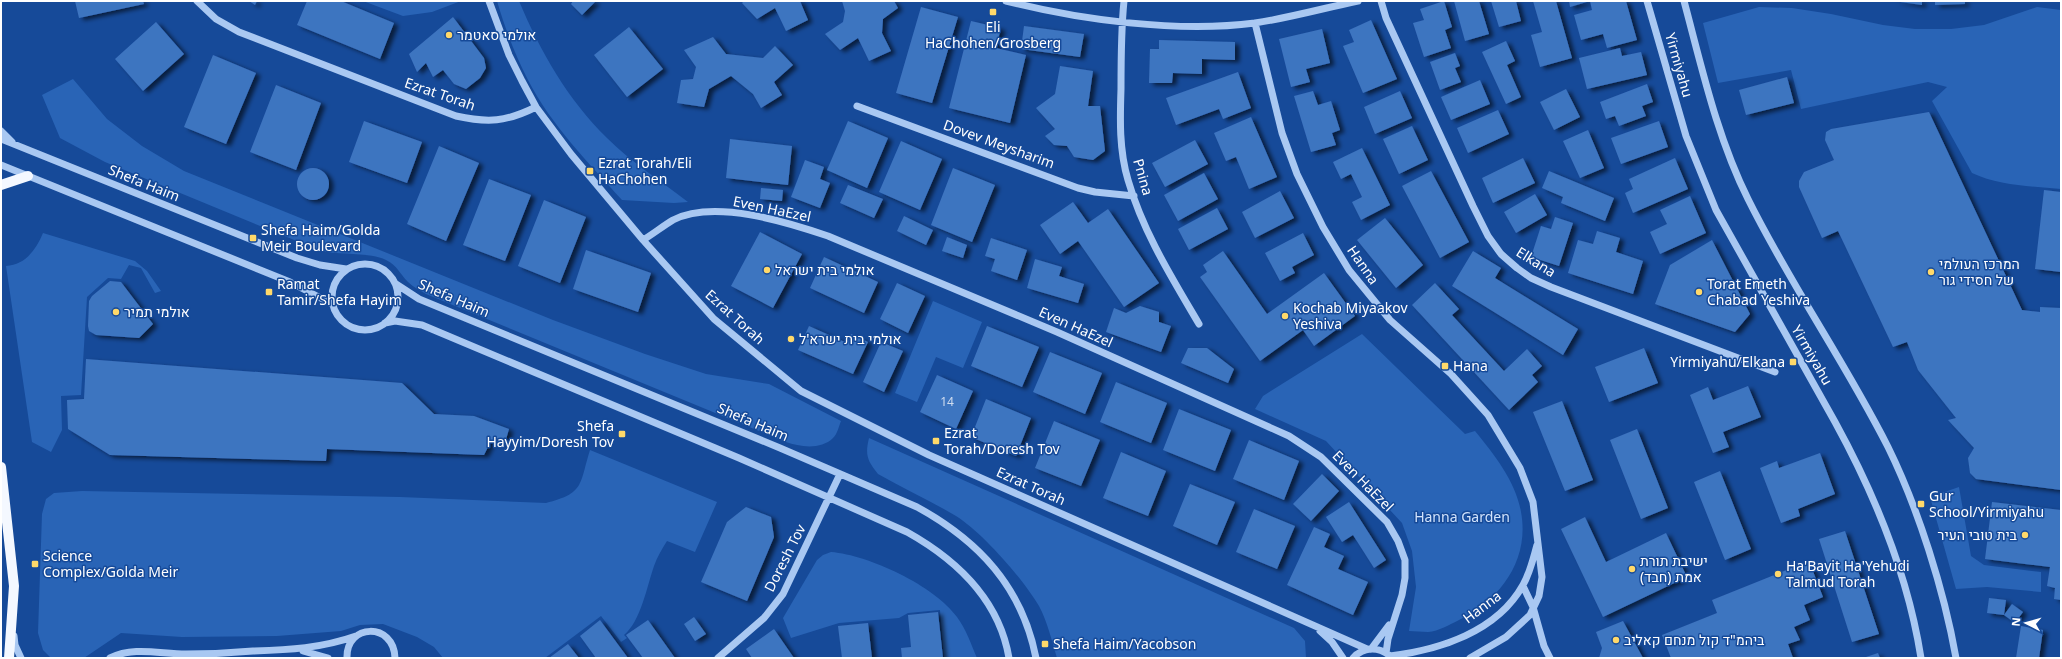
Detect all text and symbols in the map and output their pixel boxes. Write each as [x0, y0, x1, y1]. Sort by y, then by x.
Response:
marker: Eli HaChohen/Grosberg [988, 7, 998, 17]
place label: Eli HaChohen/Grosberg [925, 17, 1061, 52]
place label: אולמי סאטמר [457, 25, 536, 44]
marker: אולמי סאטמר [444, 30, 454, 40]
street label: Yirmiyahu [1661, 30, 1698, 99]
street label: Ezrat Torah [402, 73, 478, 115]
street label: Dovev Meysharim [941, 115, 1057, 172]
place label: Ezrat Torah/Eli HaChohen [598, 153, 692, 188]
street label: Pnina [1129, 156, 1158, 197]
street label: Shefa Haim [106, 160, 183, 205]
marker: Ezrat Torah/Eli HaChohen [585, 166, 595, 176]
street label: Even HaEzel [731, 191, 813, 226]
place label: Shefa Haim/Golda Meir Boulevard [261, 220, 380, 255]
marker: Shefa Haim/Golda Meir Boulevard [248, 233, 258, 243]
street label: Hanna [1343, 241, 1384, 288]
street label: Elkana [1513, 242, 1560, 281]
place label: המרכז העולמי של חסידי גור [1939, 254, 2020, 289]
place label: אולמי בית ישראל [775, 260, 874, 279]
marker: אולמי בית ישראל [762, 265, 772, 275]
marker: המרכז העולמי של חסידי גור [1926, 267, 1936, 277]
place label: Ramat Tamir/Shefa Hayim [277, 274, 402, 309]
street label: Shefa Haim [416, 274, 493, 321]
place label: Torat Emeth Chabad Yeshiva [1707, 274, 1810, 309]
street label: Ezrat Torah [702, 285, 769, 348]
marker: Ramat Tamir/Shefa Hayim [264, 287, 274, 297]
marker: Torat Emeth Chabad Yeshiva [1694, 287, 1704, 297]
place label: Kochab Miyaakov Yeshiva [1293, 298, 1408, 333]
place label: אולמי תמיר [124, 302, 190, 321]
street label: Even HaEzel [1036, 302, 1116, 351]
marker: אולמי תמיר [111, 307, 121, 317]
marker: Kochab Miyaakov Yeshiva [1280, 311, 1290, 321]
street label: Yirmiyahu [1788, 321, 1837, 388]
place label: אולמי בית ישרא'ל [799, 329, 902, 348]
marker: אולמי בית ישרא'ל [786, 334, 796, 344]
place label: Yirmiyahu/Elkana [1670, 352, 1785, 371]
place label: Hana [1453, 356, 1488, 375]
marker: Yirmiyahu/Elkana [1788, 357, 1798, 367]
marker: Hana [1440, 361, 1450, 371]
house number: 14 [940, 393, 954, 410]
street label: Shefa Haim [715, 398, 792, 445]
place label: Shefa Hayyim/Doresh Tov [486, 416, 615, 451]
place label: Ezrat Torah/Doresh Tov [944, 423, 1061, 458]
marker: Shefa Hayyim/Doresh Tov [617, 429, 627, 439]
marker: Ezrat Torah/Doresh Tov [931, 436, 941, 446]
street label: Even HaEzel [1329, 446, 1398, 515]
street label: Ezrat Torah [994, 462, 1069, 509]
place label: Gur School/Yirmiyahu [1929, 486, 2044, 521]
marker: Gur School/Yirmiyahu [1916, 499, 1926, 509]
park label: Hanna Garden [1414, 507, 1510, 526]
street label: Doresh Tov [759, 520, 810, 595]
place label: בית טובי העיר [1938, 525, 2018, 544]
marker: בית טובי העיר [2020, 530, 2030, 540]
place label: Science Complex/Golda Meir [43, 546, 178, 581]
place label: ישיבת תורת אמת (חבד) [1640, 551, 1708, 586]
place label: Ha'Bayit Ha'Yehudi Talmud Torah [1786, 556, 1910, 591]
marker: Science Complex/Golda Meir [30, 559, 40, 569]
marker: ישיבת תורת אמת (חבד) [1627, 564, 1637, 574]
marker: Ha'Bayit Ha'Yehudi Talmud Torah [1773, 569, 1783, 579]
street label: Hanna [1459, 586, 1505, 627]
north arrow [2006, 603, 2046, 643]
text: N [2008, 617, 2023, 627]
place label: ביהמ"ד קול מנחם קאליב [1624, 630, 1765, 649]
place label: Shefa Haim/Yacobson [1053, 634, 1196, 653]
marker: ביהמ"ד קול מנחם קאליב [1611, 635, 1621, 645]
marker: Shefa Haim/Yacobson [1040, 639, 1050, 649]

